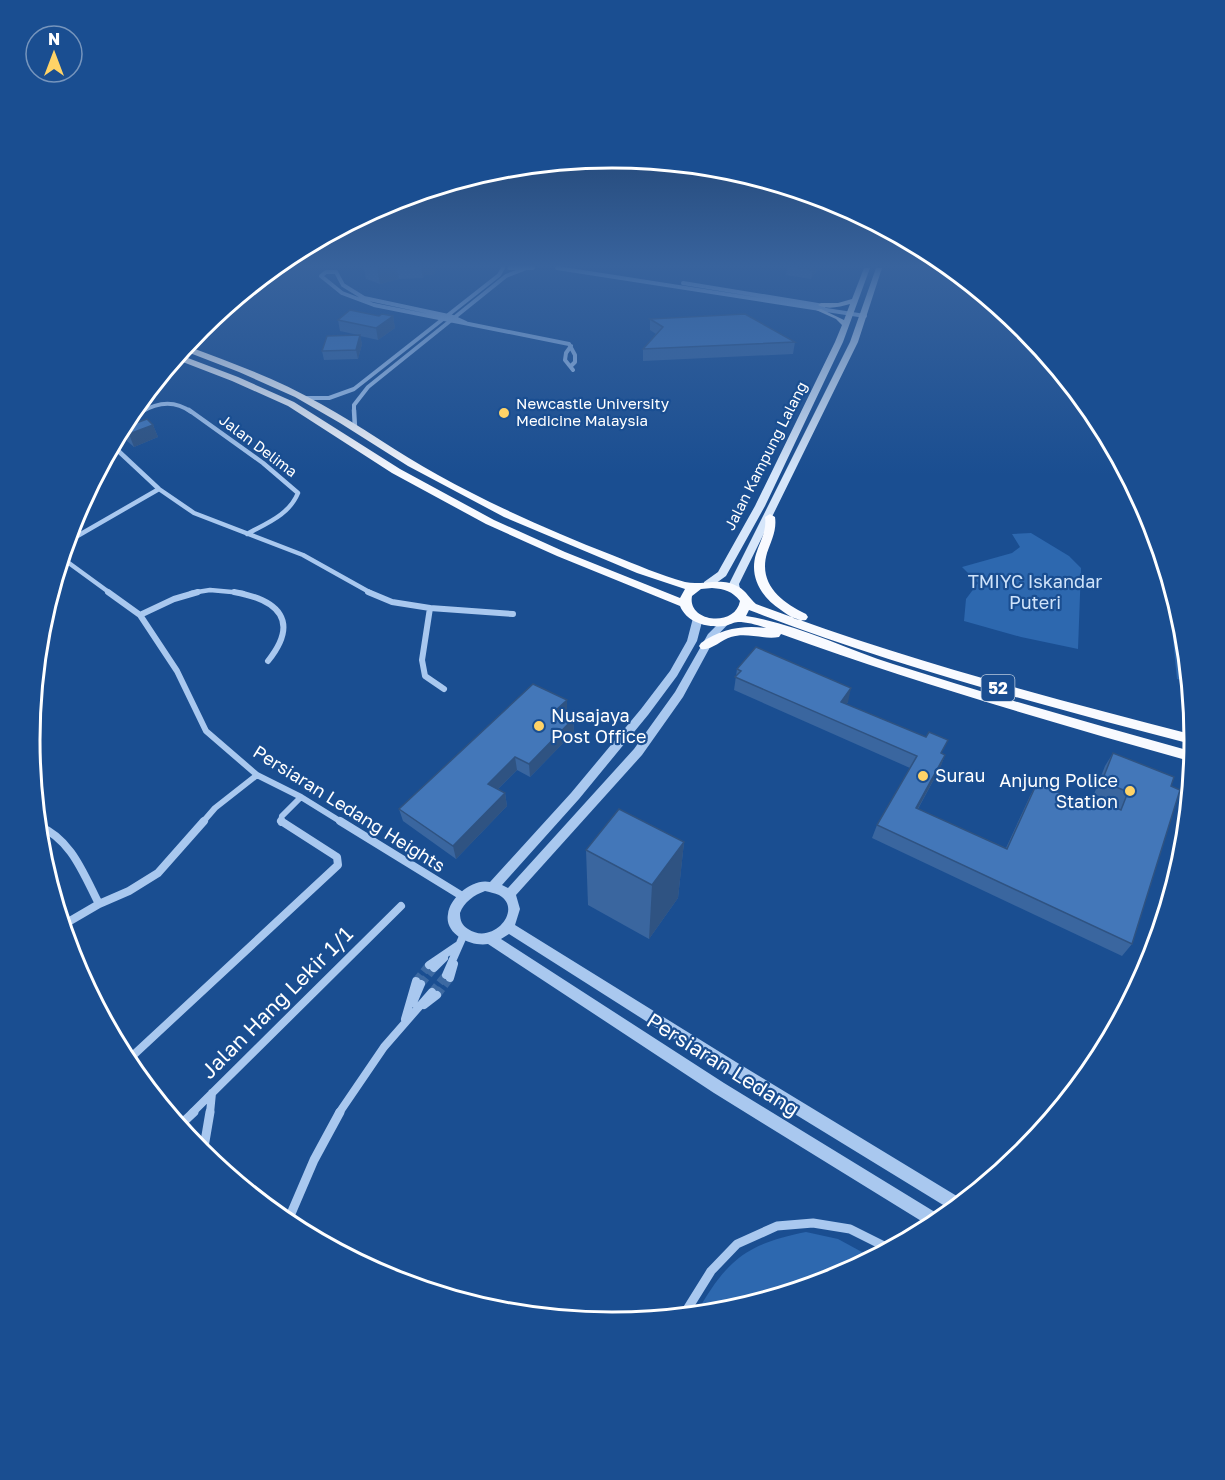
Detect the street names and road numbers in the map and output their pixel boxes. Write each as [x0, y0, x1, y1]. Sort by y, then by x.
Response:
street label: Jalan Kampung Lalang [720, 378, 810, 533]
street label: Jalan Delima [216, 410, 301, 480]
road number: 52 [982, 675, 1014, 701]
street label: Persiaran Ledang Heights [249, 740, 450, 876]
street label: Jalan Hang Lekir 1/1 [195, 921, 358, 1084]
street label: Persiaran Ledang [642, 1007, 805, 1122]

